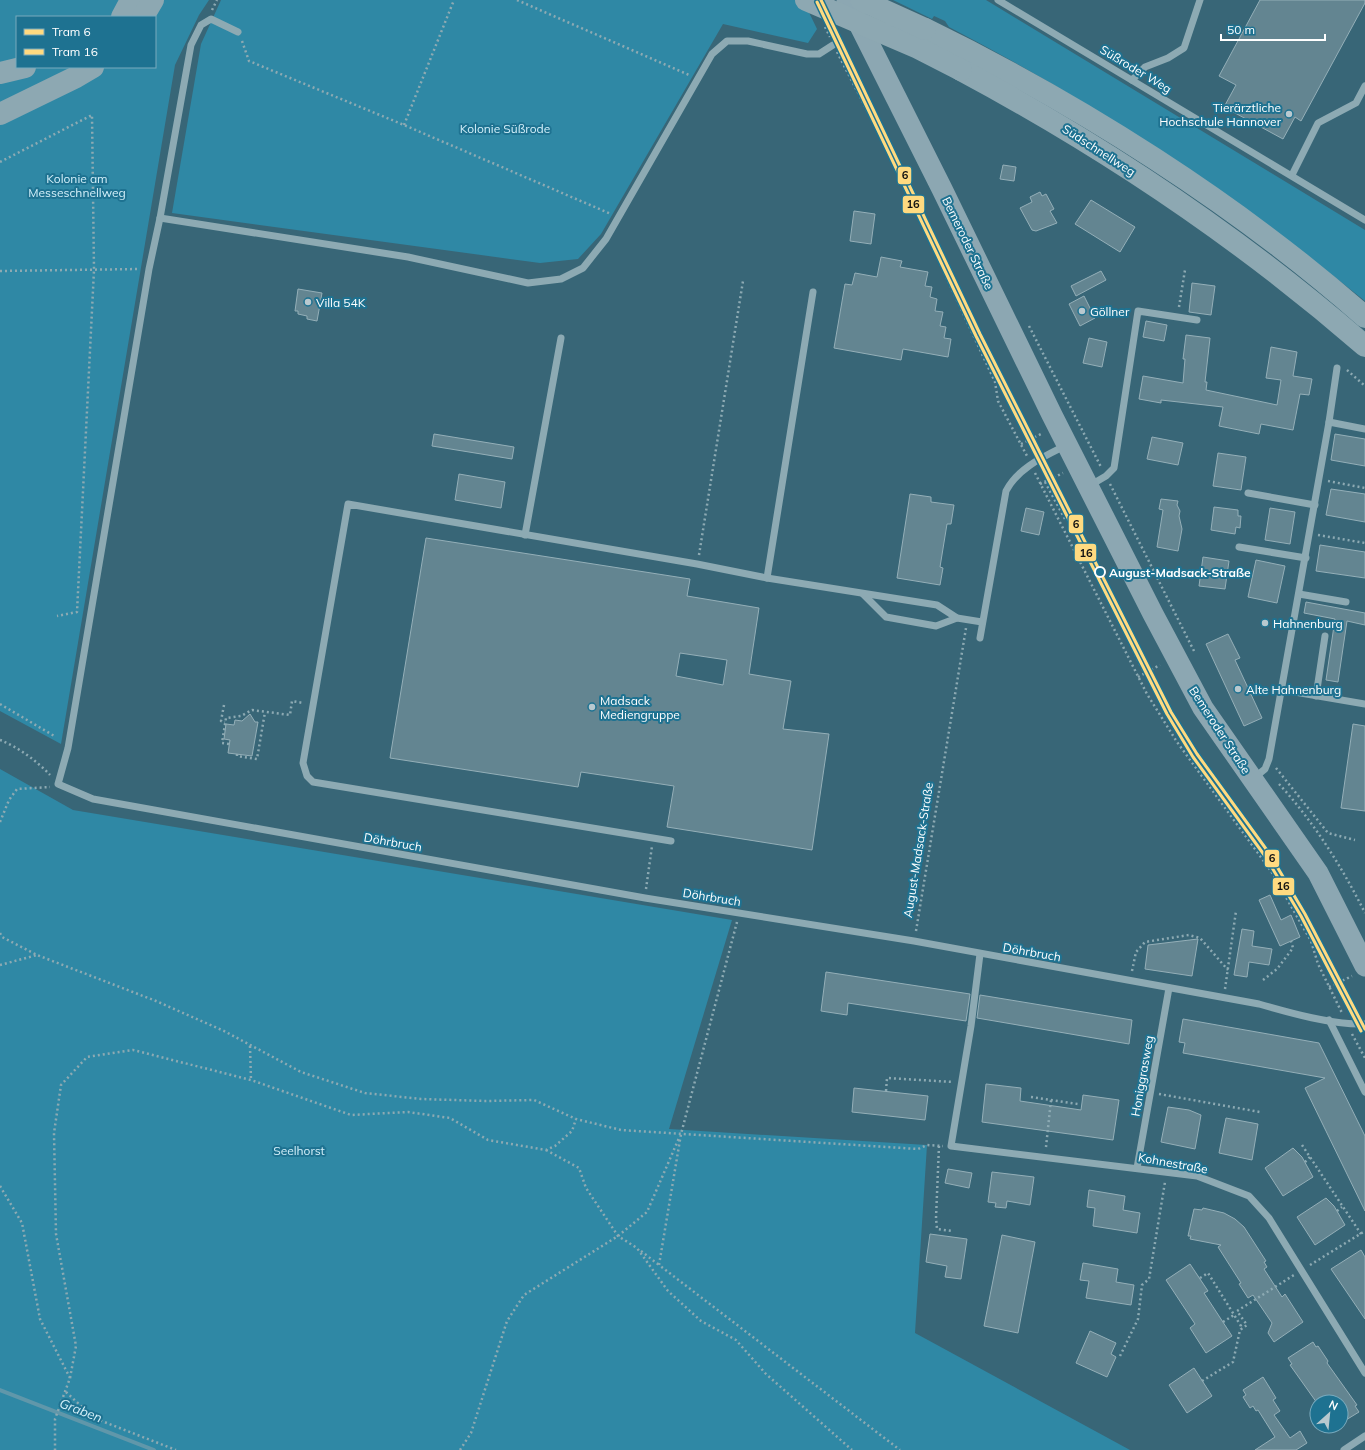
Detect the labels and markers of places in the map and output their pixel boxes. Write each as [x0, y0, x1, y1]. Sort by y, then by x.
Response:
place label: Tierärztliche Hochschule Hannover [1159, 100, 1282, 129]
marker: Tierärztliche Hochschule Hannover [1284, 109, 1294, 119]
place label: Villa 54K [316, 295, 366, 310]
marker: Villa 54K [303, 297, 313, 307]
place label: Göllner [1090, 304, 1130, 319]
marker: Göllner [1077, 306, 1087, 316]
place label: August-Madsack-Straße [1109, 565, 1251, 580]
marker: August-Madsack-Straße [1094, 566, 1106, 578]
place label: Hahnenburg [1273, 616, 1343, 631]
marker: Hahnenburg [1260, 618, 1270, 628]
place label: Alte Hahnenburg [1246, 682, 1341, 697]
marker: Alte Hahnenburg [1233, 684, 1243, 694]
place label: Madsack Mediengruppe [600, 693, 680, 722]
marker: Madsack Mediengruppe [587, 702, 597, 712]

